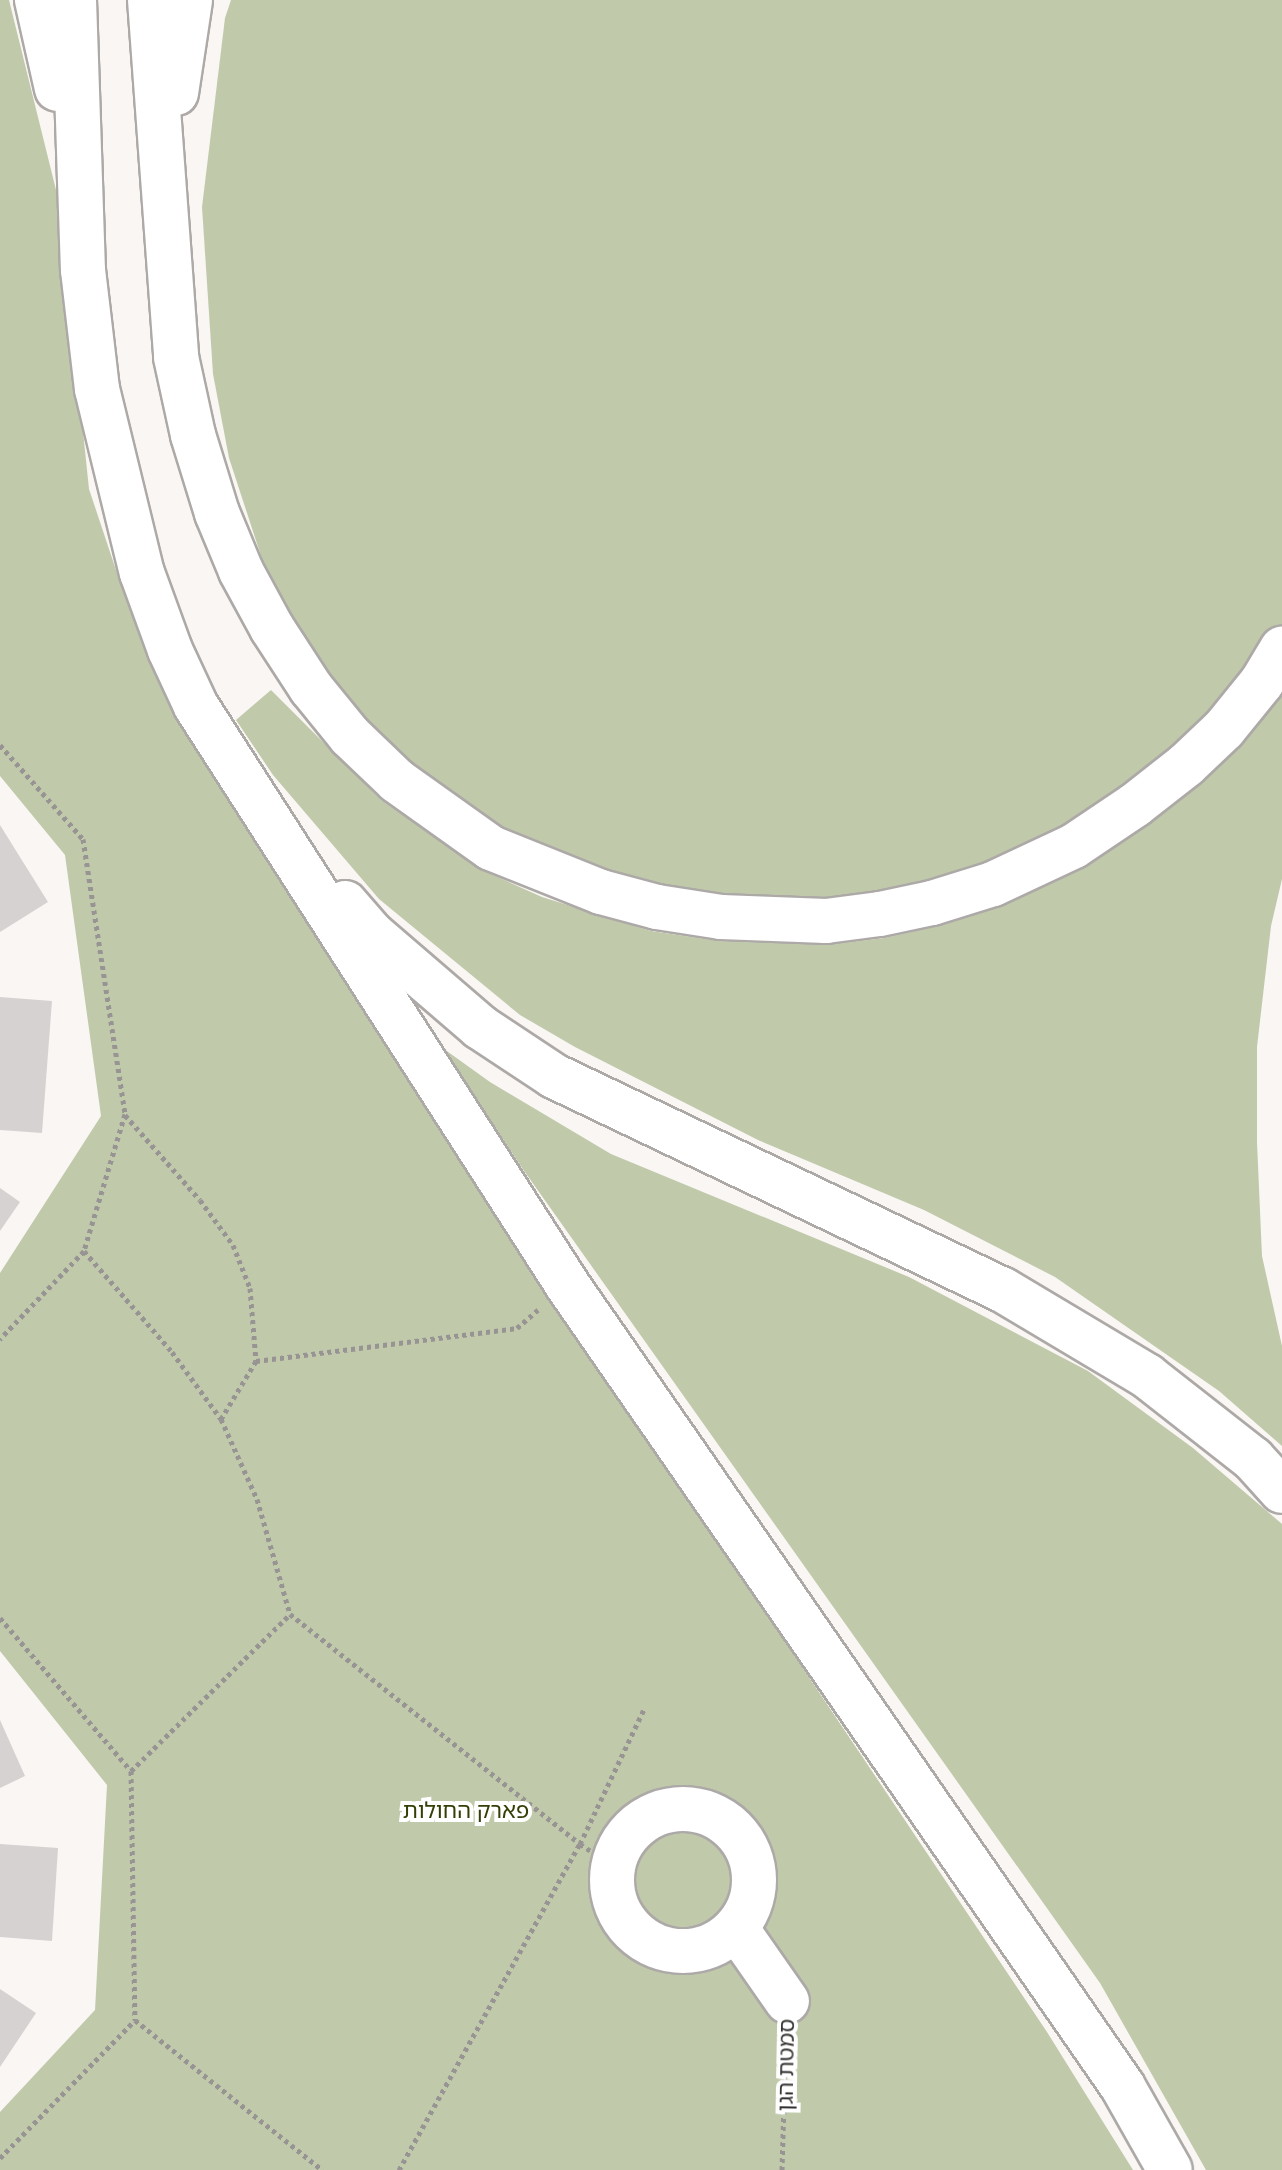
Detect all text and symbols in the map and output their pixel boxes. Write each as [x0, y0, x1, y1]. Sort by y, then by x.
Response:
park label: פארק החולות [403, 1798, 529, 1824]
street label: סמטת הגן [772, 2018, 800, 2112]

